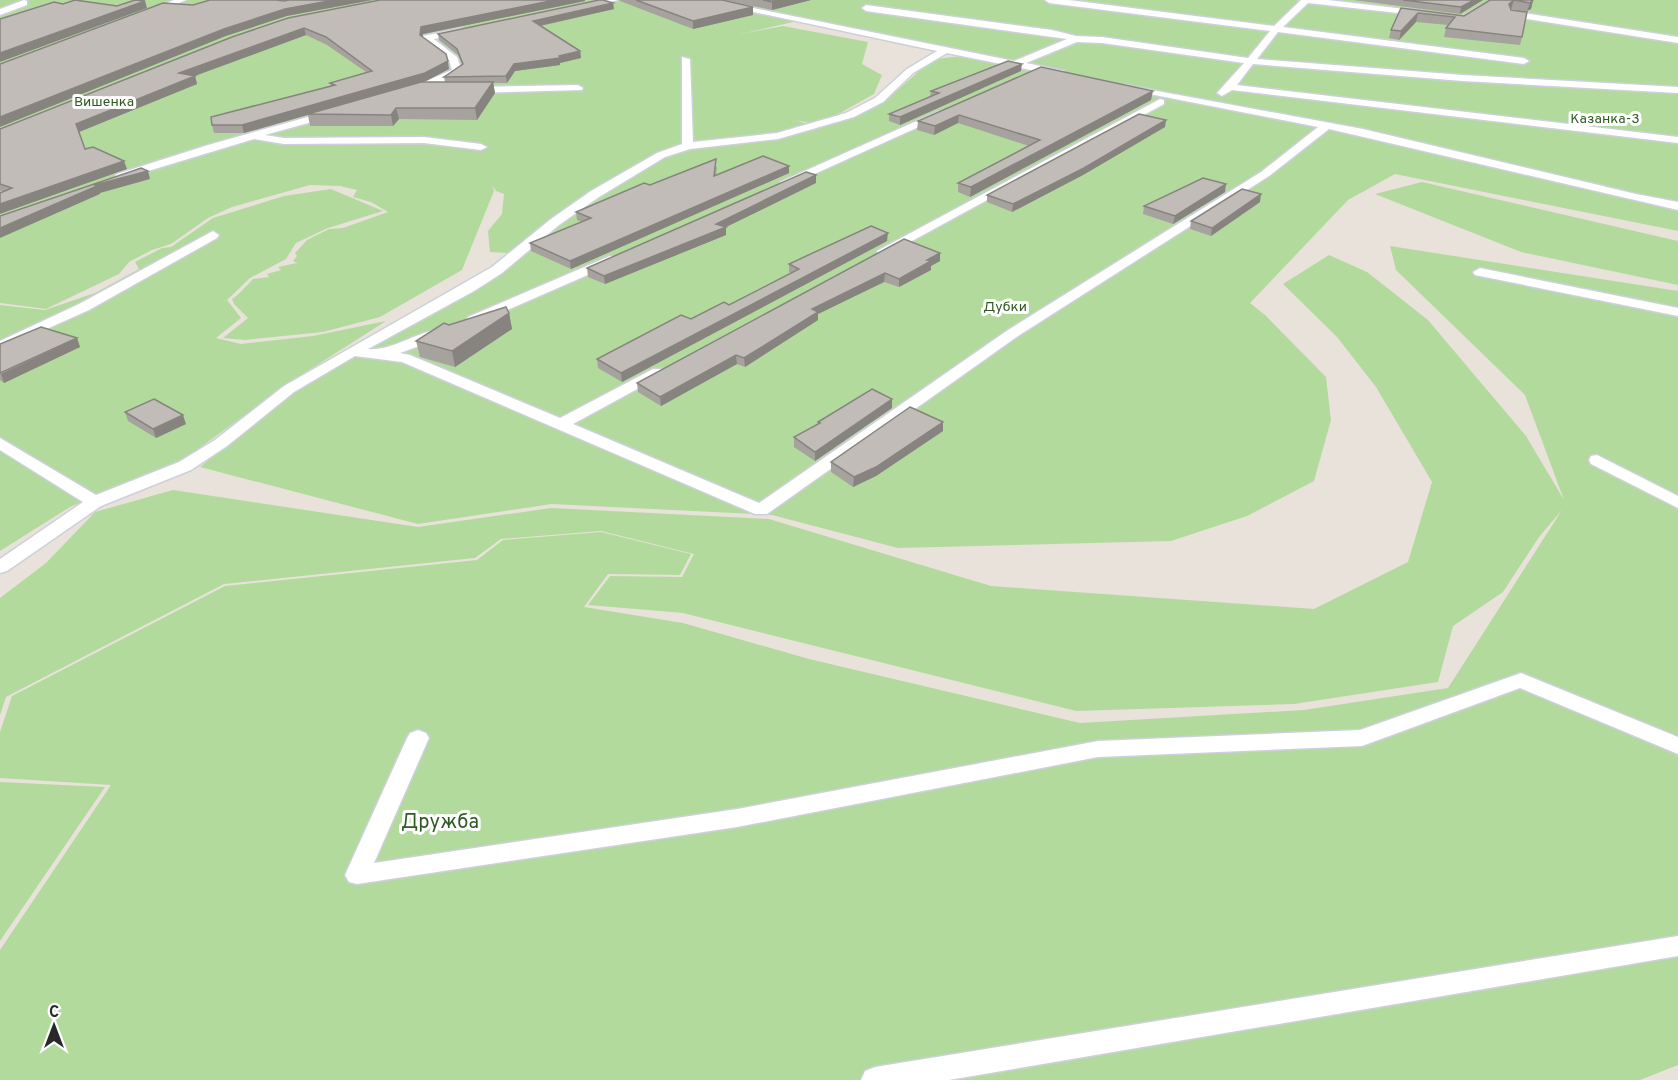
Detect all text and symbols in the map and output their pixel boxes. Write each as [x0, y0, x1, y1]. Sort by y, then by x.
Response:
park label: Вишенка [74, 94, 134, 111]
park label: Казанка-3 [1570, 111, 1640, 128]
park label: Дубки [983, 299, 1027, 316]
park label: Дружба [401, 810, 479, 836]
north arrow [24, 996, 84, 1056]
text: С [49, 1003, 59, 1023]

